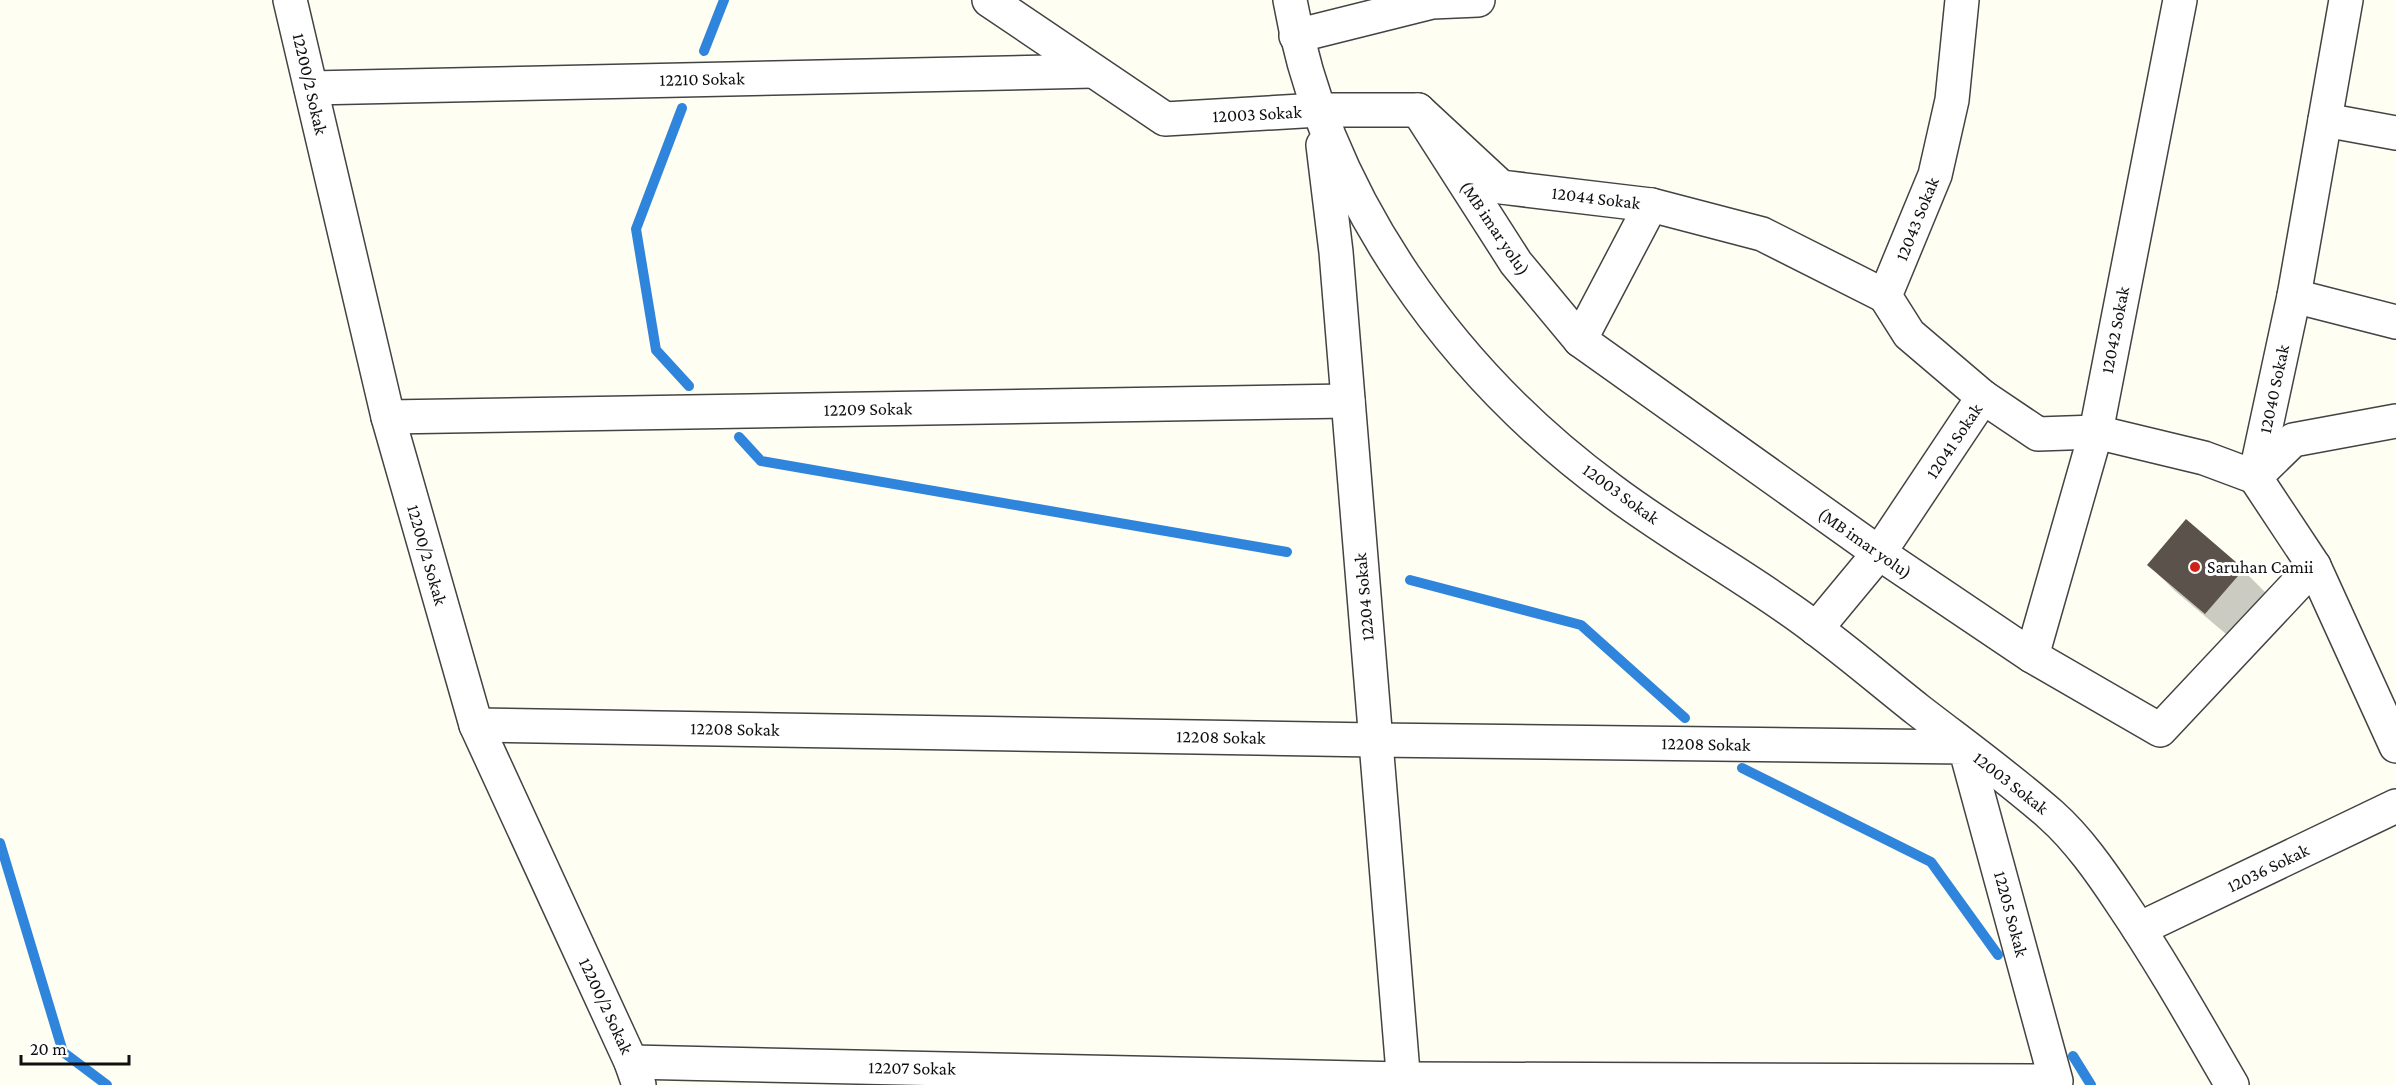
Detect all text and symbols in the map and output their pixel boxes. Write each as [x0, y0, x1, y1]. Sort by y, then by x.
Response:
street label: 12200/2 Sokak [289, 31, 332, 137]
street label: 12210 Sokak [659, 68, 745, 90]
street label: 12003 Sokak [1212, 102, 1303, 126]
street label: 12043 Sokak [1891, 174, 1943, 264]
street label: (MB imar yolu) [1455, 177, 1534, 280]
street label: 12044 Sokak [1550, 183, 1642, 213]
street label: 12042 Sokak [2097, 284, 2133, 375]
street label: 12040 Sokak [2255, 342, 2293, 435]
street label: 12209 Sokak [824, 398, 913, 420]
street label: 12041 Sokak [1922, 399, 1987, 482]
street label: 12003 Sokak [1579, 460, 1663, 529]
street label: 12200/2 Sokak [403, 502, 451, 608]
street label: (MB imar yolu) [1814, 503, 1916, 583]
street label: 12204 Sokak [1350, 552, 1378, 642]
place label: Saruhan Camii [2207, 557, 2314, 577]
marker: Saruhan Camii [2188, 560, 2202, 574]
street label: 12208 Sokak [690, 718, 780, 740]
street label: 12208 Sokak [1176, 726, 1266, 748]
street label: 12208 Sokak [1661, 733, 1751, 755]
street label: 12003 Sokak [1970, 748, 2053, 819]
street label: 12036 Sokak [2224, 839, 2312, 896]
street label: 12205 Sokak [1990, 869, 2032, 959]
street label: 12200/2 Sokak [575, 955, 637, 1058]
scale bar [21, 1028, 129, 1066]
text: 20 m [30, 1039, 67, 1059]
street label: 12207 Sokak [868, 1057, 956, 1079]

